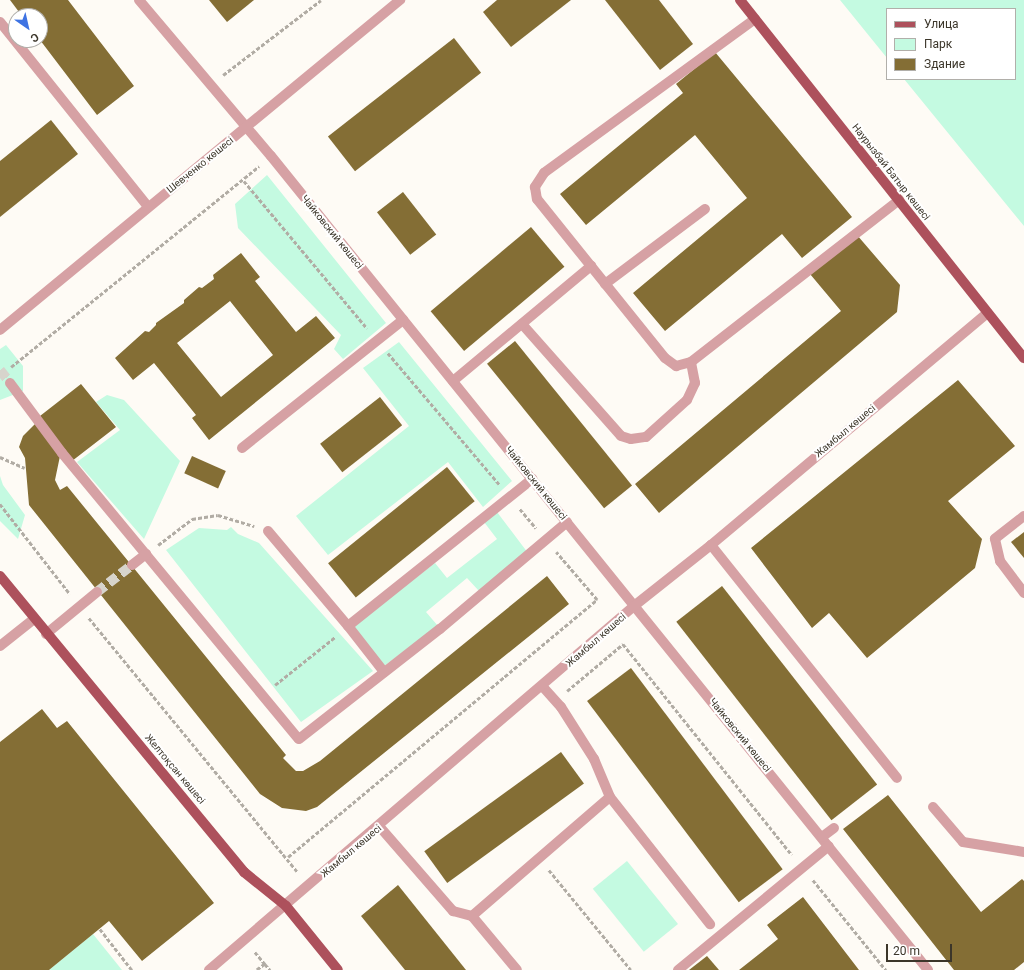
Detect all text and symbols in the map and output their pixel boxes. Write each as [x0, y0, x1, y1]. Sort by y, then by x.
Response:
north arrow [8, 8, 48, 48]
legend [886, 8, 1016, 80]
text: Улица [924, 17, 959, 31]
text: С [28, 30, 41, 45]
text: Парк [924, 37, 952, 51]
text: Здание [924, 57, 965, 71]
street label: Наурызбай Батыр көшесі [850, 121, 932, 223]
street label: Шевченко көшесі [164, 134, 236, 196]
street label: Чайковский көшесі [299, 193, 365, 271]
street label: Жамбыл көшесі [812, 402, 878, 460]
street label: Чайковский көшесі [503, 444, 569, 522]
street label: Жамбыл көшесі [564, 611, 628, 669]
street label: Чайковский көшесі [707, 696, 773, 774]
street label: Желтоқсан көшесі [142, 732, 208, 806]
street label: Жамбыл көшесі [318, 822, 384, 880]
scale bar [888, 936, 954, 962]
text: 20 m [893, 944, 920, 958]

